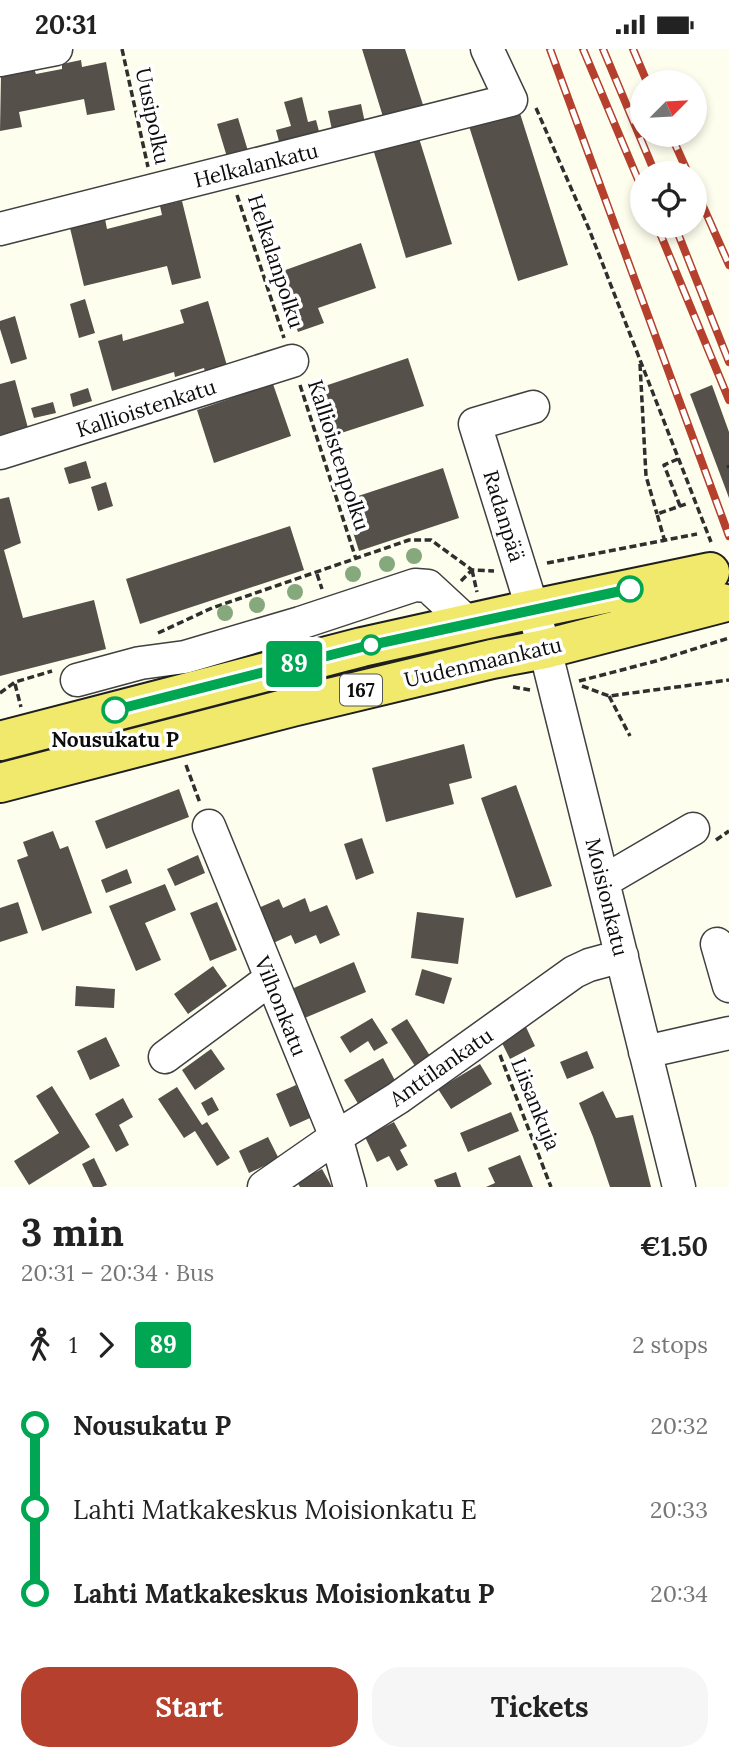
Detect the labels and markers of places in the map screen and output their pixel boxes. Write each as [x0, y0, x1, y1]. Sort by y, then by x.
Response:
unlabelled marker [617, 576, 643, 602]
unlabelled marker [361, 635, 381, 655]
marker: Nousukatu P [102, 697, 128, 723]
place label: Nousukatu P [51, 726, 179, 753]

